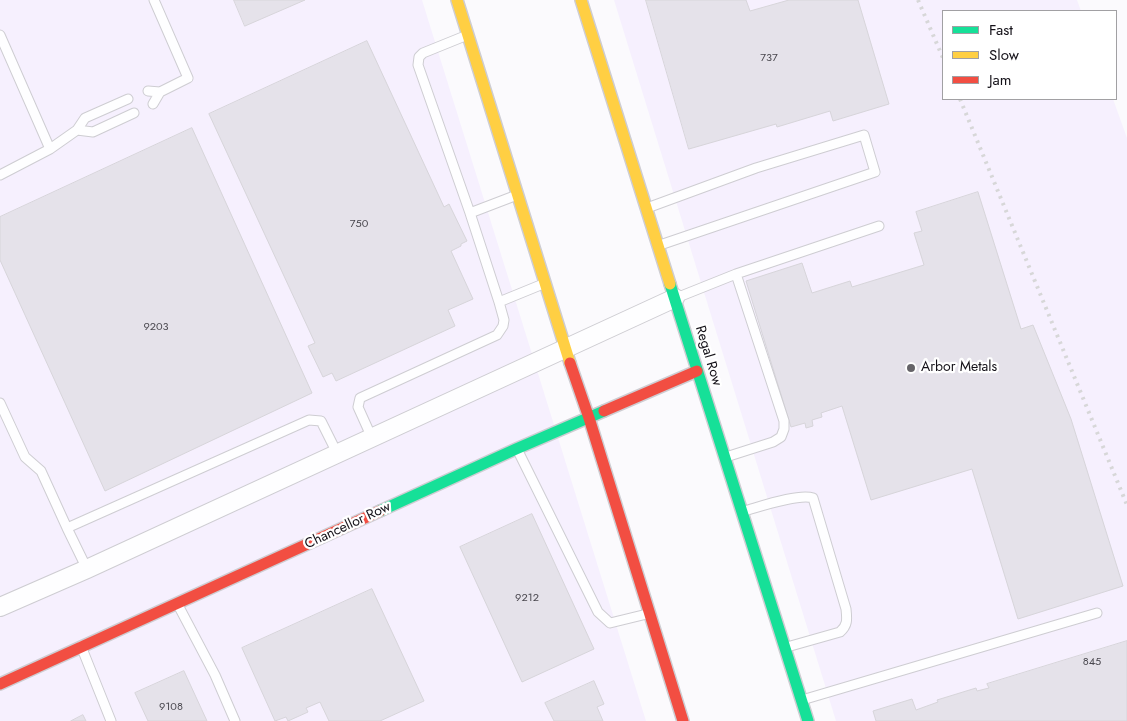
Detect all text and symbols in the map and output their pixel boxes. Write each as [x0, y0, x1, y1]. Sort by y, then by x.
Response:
legend [942, 10, 1117, 100]
text: Fast [989, 19, 1013, 41]
text: Slow [989, 44, 1019, 66]
house number: 737 [760, 51, 778, 65]
text: Jam [989, 69, 1012, 91]
house number: 750 [350, 217, 368, 231]
house number: 9203 [143, 320, 169, 334]
street label: Regal Row [691, 324, 725, 388]
place label: Arbor Metals [921, 360, 997, 376]
marker: Arbor Metals [905, 362, 917, 374]
street label: Chancellor Row [302, 499, 394, 553]
house number: 9212 [515, 591, 539, 605]
house number: 845 [1083, 655, 1101, 669]
house number: 9108 [159, 700, 183, 714]

